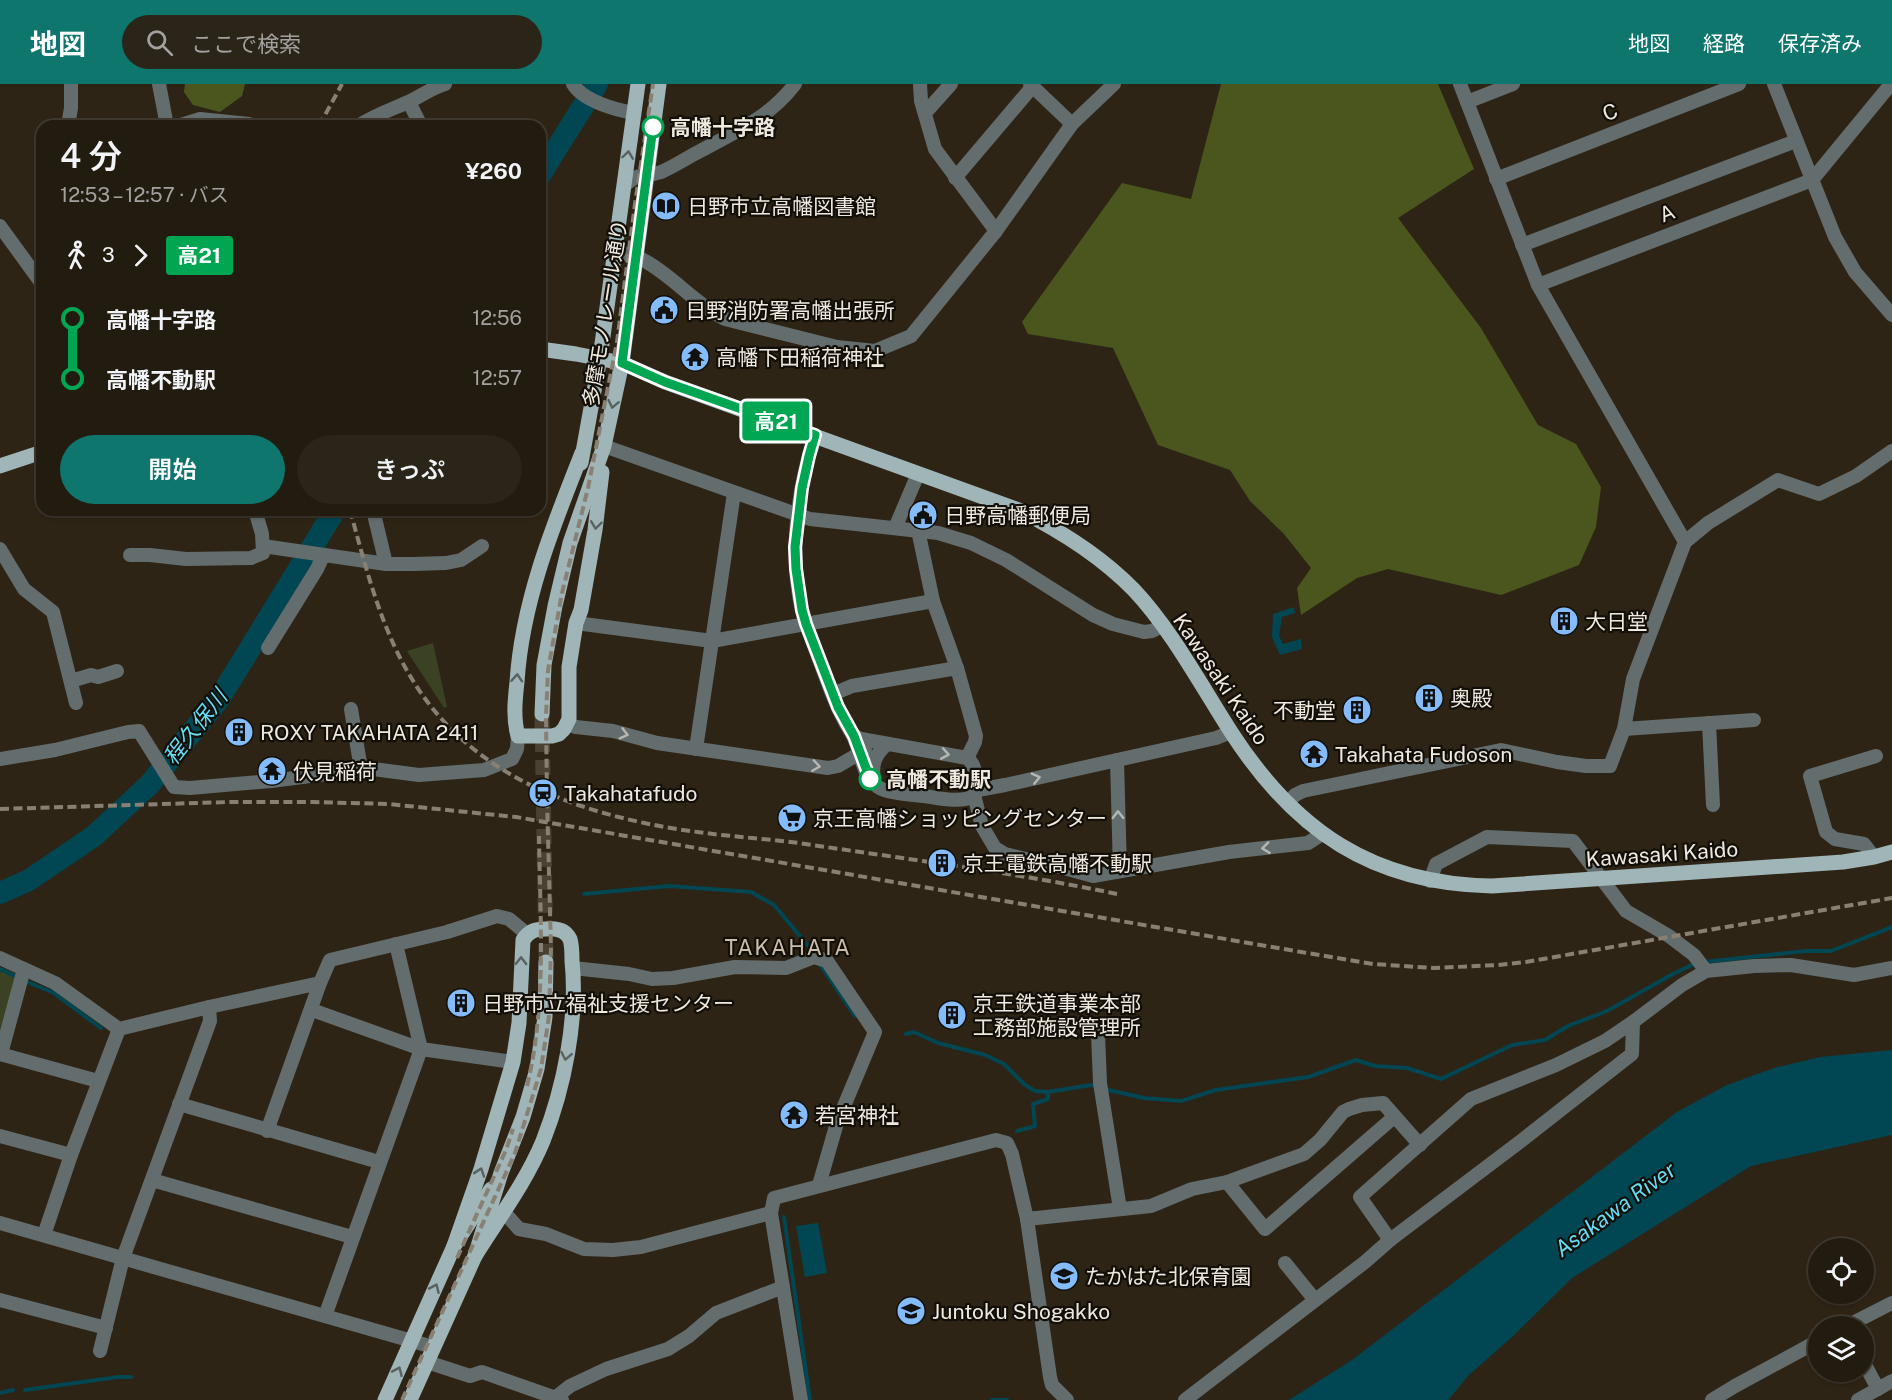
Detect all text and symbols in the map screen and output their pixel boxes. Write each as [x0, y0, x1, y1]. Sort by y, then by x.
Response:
search box [122, 15, 542, 69]
icon: search [143, 26, 176, 59]
text: 地図 [30, 27, 86, 60]
text: ここで検索 [191, 31, 301, 57]
text: 地図 [1628, 31, 1670, 56]
text: 経路 [1703, 31, 1745, 56]
text: 保存済み [1778, 31, 1862, 56]
street label: C [1599, 98, 1621, 126]
place label: 高幡十字路 [670, 115, 775, 140]
marker: 高幡十字路 [642, 116, 664, 138]
text: 4 分 [60, 137, 122, 175]
one-way arrow [622, 150, 634, 159]
text: ¥260 [465, 158, 522, 184]
text: 12:53 – 12:57 · バス [60, 183, 229, 207]
library icon: 日野市立高幡図書館 [650, 190, 682, 222]
place label: 日野市立高幡図書館 [687, 194, 876, 219]
street label: A [1656, 199, 1679, 227]
street label: 多摩モノレール通り [578, 218, 632, 408]
icon: walk [60, 239, 93, 272]
icon: forward [124, 239, 157, 272]
text: 3 [102, 243, 115, 267]
text: 高21 [178, 243, 221, 268]
public building icon: 日野消防署高幡出張所 [648, 294, 680, 326]
place label: 日野消防署高幡出張所 [685, 298, 895, 323]
text: 12:56 [472, 306, 522, 330]
text: 高幡十字路 [106, 307, 216, 333]
temple icon: 高幡下田稲荷神社 [679, 341, 711, 373]
place label: 高幡下田稲荷神社 [716, 345, 884, 370]
text: 12:57 [473, 366, 522, 390]
text: 高幡不動駅 [106, 367, 216, 393]
one-way arrow [607, 399, 620, 409]
line badge: 高21 [742, 402, 810, 440]
text: 高21 [754, 409, 798, 434]
button: 開始 [60, 435, 285, 504]
button: きっぷ [297, 435, 522, 504]
public building icon: 日野高幡郵便局 [907, 499, 939, 531]
place label: 日野高幡郵便局 [944, 503, 1091, 528]
one-way arrow [590, 520, 602, 529]
building icon: 大日堂 [1548, 605, 1580, 637]
street label: Kawasaki Kaido [1168, 609, 1274, 749]
place label: 大日堂 [1585, 609, 1648, 634]
one-way arrow [510, 674, 523, 683]
building icon: 奥殿 [1413, 682, 1445, 714]
water label: 程久保川 [158, 683, 234, 770]
place label: 奥殿 [1450, 686, 1492, 711]
building icon: 不動堂 [1341, 694, 1373, 726]
place label: 不動堂 [1273, 698, 1336, 723]
building icon: ROXY TAKAHATA 2411 [223, 716, 255, 748]
place label: ROXY TAKAHATA 2411 [260, 720, 478, 745]
one-way arrow [619, 727, 629, 740]
temple icon: Takahata Fudoson [1298, 738, 1330, 770]
place label: Takahata Fudoson [1335, 742, 1512, 767]
one-way arrow [940, 747, 950, 759]
temple icon: 伏見稲荷 [256, 755, 288, 787]
place label: 伏見稲荷 [293, 759, 377, 784]
one-way arrow [811, 760, 821, 772]
place label: 高幡不動駅 [886, 767, 991, 792]
marker: 高幡不動駅 [859, 768, 881, 790]
one-way arrow [1031, 773, 1041, 786]
station icon: Takahatafudo [527, 777, 559, 809]
place label: Takahatafudo [564, 781, 697, 806]
supermarket icon: 京王高幡ショッピングセンター [776, 802, 808, 834]
place label: 京王高幡ショッピングセンター [813, 806, 1107, 831]
one-way arrow [1112, 811, 1124, 820]
street label: Kawasaki Kaido [1585, 836, 1739, 872]
one-way arrow [1262, 841, 1271, 853]
building icon: 京王電鉄高幡不動駅 [926, 847, 958, 879]
place label: 京王電鉄高幡不動駅 [963, 851, 1152, 876]
district label: TAKAHATA [725, 934, 851, 960]
one-way arrow [515, 956, 528, 965]
building icon: 日野市立福祉支援センター [445, 987, 477, 1019]
place label: 日野市立福祉支援センター [482, 991, 734, 1016]
place label: 京王鉄道事業本部 工務部施設管理所 [973, 991, 1141, 1040]
building icon: 京王鉄道事業本部 工務部施設管理所 [936, 999, 968, 1031]
one-way arrow [560, 1051, 573, 1061]
temple icon: 若宮神社 [778, 1099, 810, 1131]
place label: 若宮神社 [815, 1103, 899, 1128]
water label: Asakawa River [1549, 1156, 1681, 1262]
one-way arrow [473, 1167, 486, 1178]
map controls [1808, 1238, 1874, 1382]
button: locate [1808, 1238, 1874, 1304]
school or university icon: たかはた北保育園 [1048, 1260, 1080, 1292]
place label: たかはた北保育園 [1085, 1264, 1252, 1289]
one-way arrow [428, 1283, 440, 1294]
school or university icon: Juntoku Shogakko [895, 1295, 927, 1327]
place label: Juntoku Shogakko [932, 1299, 1110, 1324]
button: layers [1808, 1316, 1874, 1382]
one-way arrow [391, 1366, 403, 1377]

